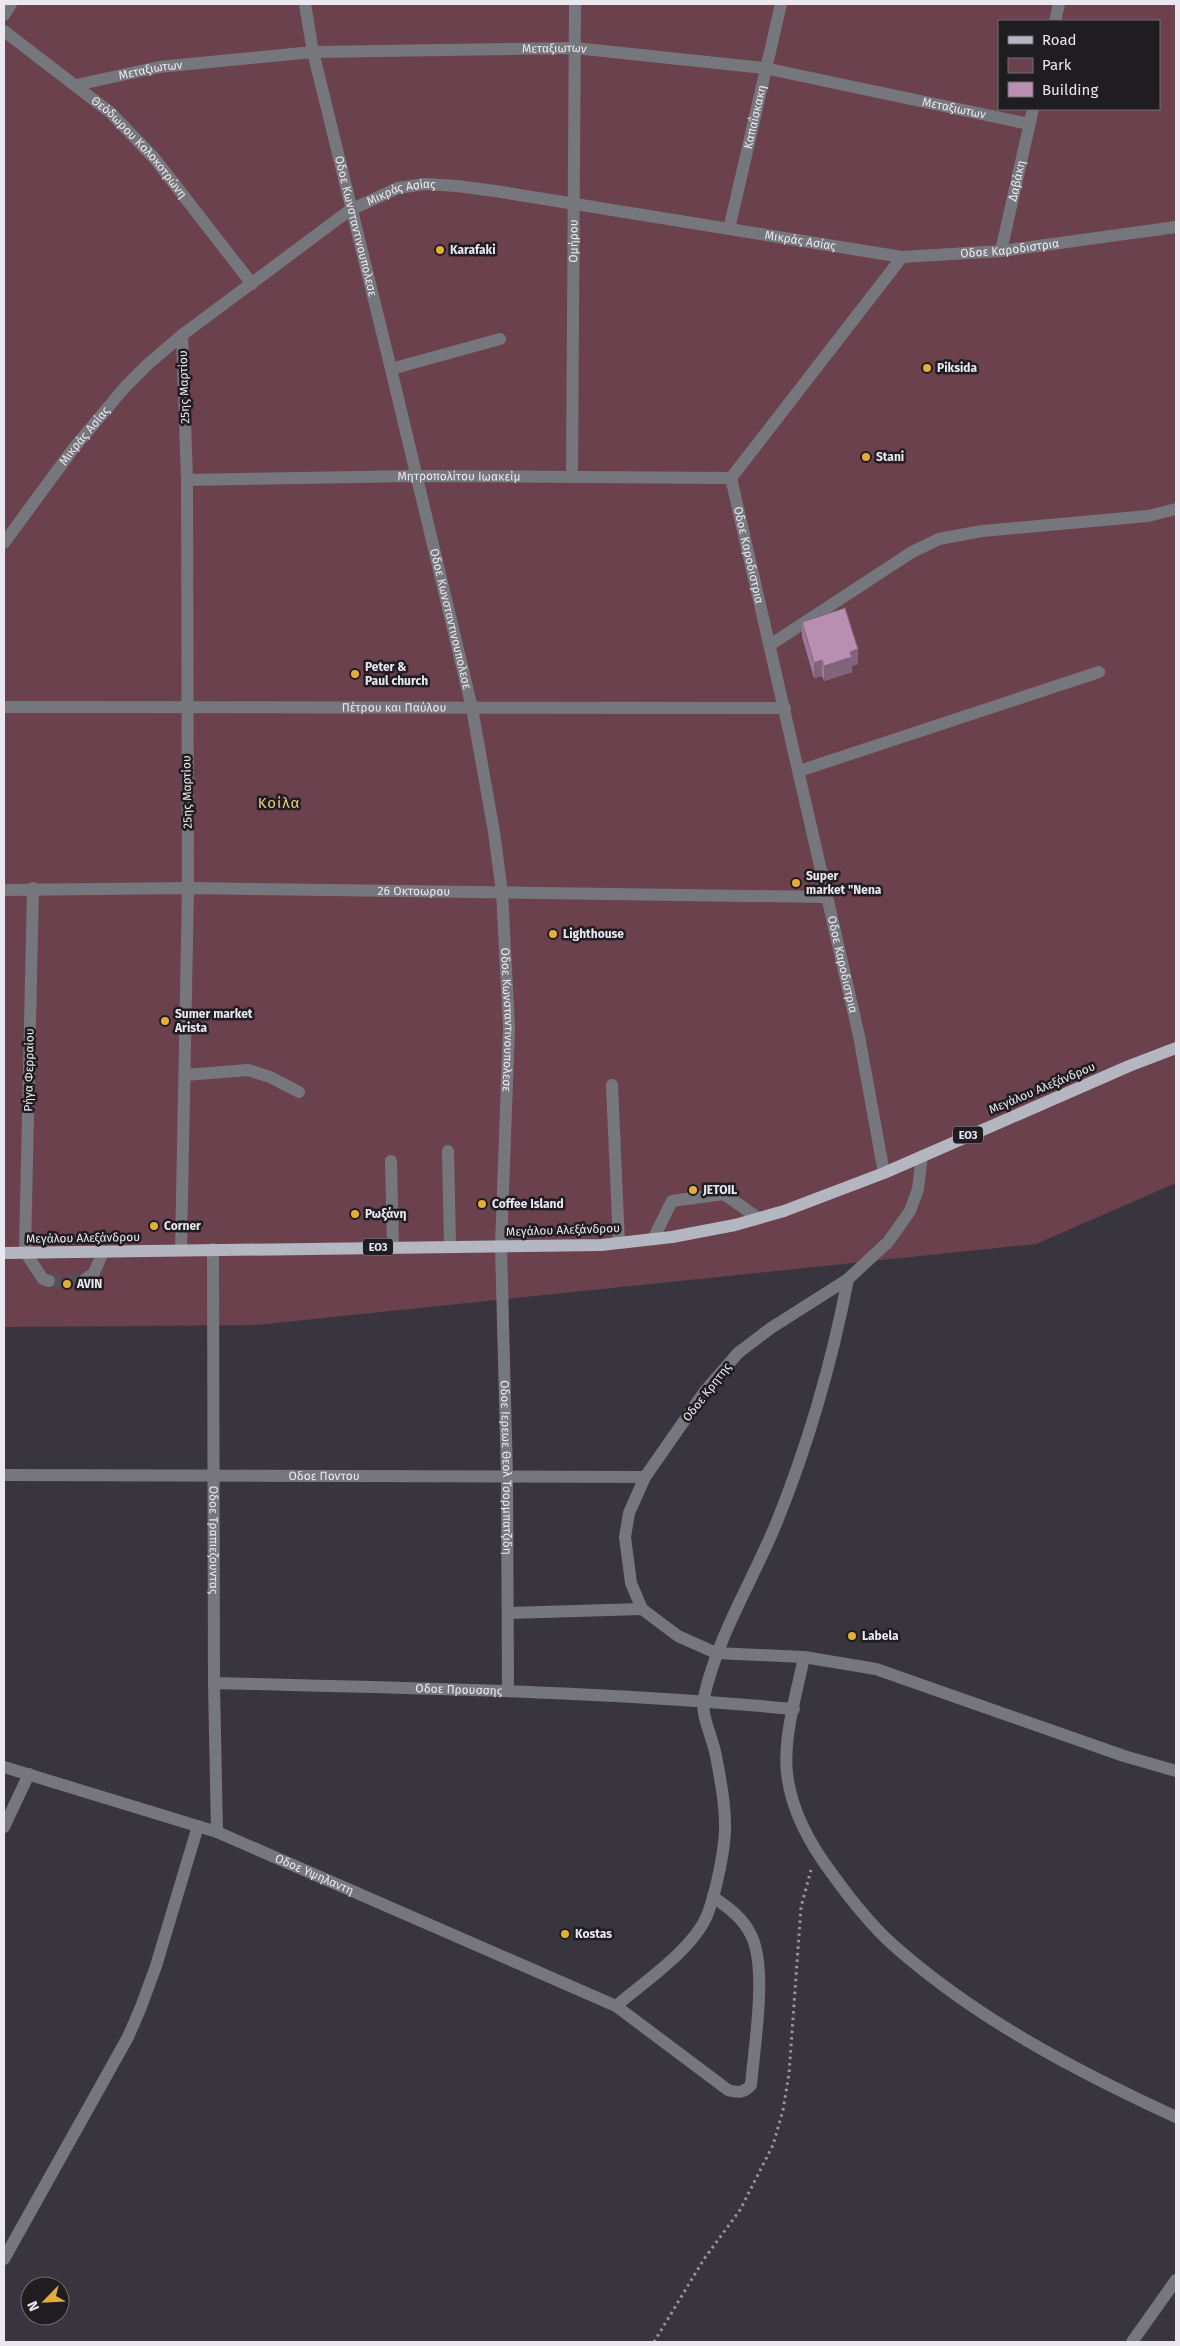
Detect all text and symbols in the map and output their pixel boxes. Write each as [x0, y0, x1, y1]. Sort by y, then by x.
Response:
legend [998, 20, 1160, 110]
text: Road [1042, 31, 1077, 49]
street label: Μεταξιωτων [522, 41, 588, 56]
text: Park [1042, 56, 1072, 74]
street label: Μεταξιωτων [117, 58, 183, 83]
text: Building [1042, 81, 1098, 99]
street label: Καπαΐσκακη [741, 84, 769, 150]
street label: Θεόδωρου Κολοκοτρώνη [88, 93, 190, 201]
street label: Μεταξιωτων [921, 95, 987, 122]
street label: Oδοε Κωνσταντινουπολεσε [332, 154, 380, 298]
street label: Δαβάκη [1005, 159, 1028, 203]
street label: Μικράς Ασίας [364, 177, 436, 208]
street label: Ομήρου [566, 219, 581, 263]
street label: Μικράς Ασίας [764, 228, 837, 253]
street label: Oδοε Καροδιστρια [960, 236, 1060, 260]
place label: Karafaki [450, 243, 496, 257]
marker: Karafaki [434, 244, 446, 256]
street label: 25ης Μαρτίου [176, 350, 192, 424]
place label: Piksida [937, 361, 978, 375]
marker: Piksida [921, 362, 933, 374]
street label: Μικράς Ασίας [56, 403, 113, 468]
place label: Stani [876, 450, 904, 464]
marker: Stani [860, 451, 872, 463]
street label: Μητροπολίτου Ιωακείμ [397, 469, 521, 484]
street label: Oδοε Καροδιστρια [731, 505, 767, 605]
street label: Oδοε Κωνσταντινουπολεσε [427, 547, 474, 691]
place label: Peter & Paul church [365, 660, 428, 688]
marker: Peter & Paul church [349, 668, 361, 680]
street label: Πέτρου και Παύλου [342, 700, 446, 715]
street label: 25ης Μαρτίου [179, 755, 195, 829]
district label: Κοίλα [258, 794, 300, 812]
place label: Super market "Nena [806, 869, 882, 897]
marker: Super market "Nena [790, 877, 802, 889]
street label: 26 Οκτοωρου [378, 884, 451, 899]
street label: Oδοε Καροδιστρια [825, 914, 860, 1014]
place label: Lighthouse [563, 927, 624, 941]
marker: Lighthouse [547, 928, 559, 940]
street label: Oδοε Κωνσταντινουπολεσε [498, 947, 516, 1092]
place label: Sumer market Arista [174, 1007, 253, 1035]
marker: Sumer market Arista [159, 1015, 171, 1027]
street label: Ρήγα Φερραίου [21, 1028, 37, 1112]
street label: Μεγάλου Αλεξάνδρου [987, 1059, 1097, 1117]
road number: ΕΟ3 [953, 1126, 983, 1144]
place label: JETOIL [702, 1183, 737, 1197]
marker: JETOIL [687, 1184, 699, 1196]
place label: Coffee Island [492, 1197, 564, 1211]
marker: Coffee Island [476, 1198, 488, 1210]
place label: Ρωξάνη [365, 1206, 406, 1221]
marker: Ρωξάνη [349, 1208, 361, 1220]
place label: Corner [164, 1219, 201, 1233]
marker: Corner [148, 1220, 160, 1232]
street label: Μεγάλου Αλεξάνδρου [506, 1221, 620, 1239]
street label: Μεγάλου Αλεξάνδρου [26, 1230, 140, 1246]
road number: ΕΟ3 [363, 1238, 393, 1256]
place label: AVIN [76, 1277, 102, 1291]
marker: AVIN [61, 1278, 73, 1290]
street label: Oδοε Κρητης [680, 1360, 734, 1424]
street label: Oδοε Ιερεωε Θεολ Τσορμπατζιδη [498, 1380, 514, 1555]
street label: Oδοε Ποντου [288, 1469, 360, 1483]
street label: Oδοε Τραπιεζουντας [207, 1486, 221, 1595]
place label: Labela [862, 1629, 899, 1643]
marker: Labela [846, 1630, 858, 1642]
street label: Oδοε Προυσσης [415, 1681, 503, 1698]
street label: Oδοε Υψηλαντη [273, 1851, 356, 1898]
place label: Kostas [575, 1927, 612, 1941]
marker: Kostas [559, 1928, 571, 1940]
north arrow [20, 2276, 70, 2326]
text: N [24, 2298, 43, 2314]

